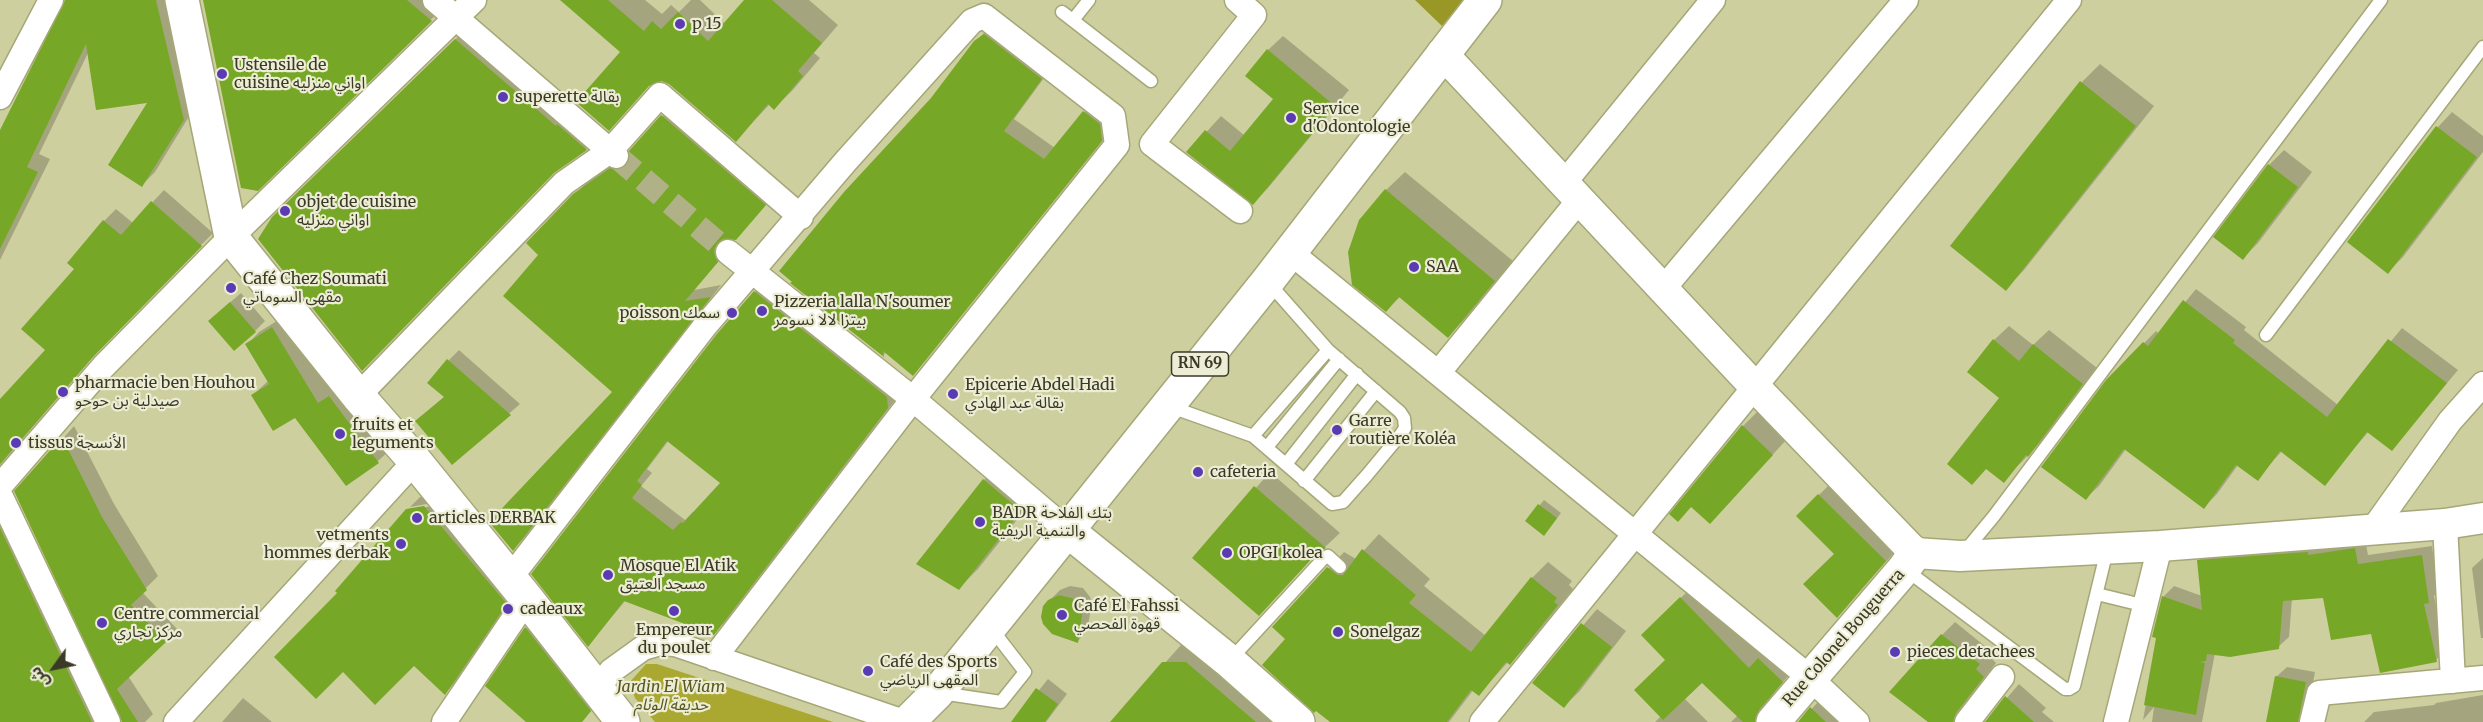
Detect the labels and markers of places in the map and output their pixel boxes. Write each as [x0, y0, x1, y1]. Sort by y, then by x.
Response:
place label: p 15 [692, 14, 722, 34]
marker: p 15 [673, 17, 687, 31]
place label: Ustensile de cuisine اواني منزليه [234, 55, 365, 93]
marker: Ustensile de cuisine اواني منزليه [215, 67, 229, 81]
place label: superette بقالة [515, 87, 620, 107]
marker: superette بقالة [496, 90, 510, 104]
place label: Service d'Odontologie [1303, 99, 1410, 137]
marker: Service d'Odontologie [1284, 111, 1298, 125]
place label: objet de cuisine اواني منزليه [297, 192, 416, 230]
marker: objet de cuisine اواني منزليه [278, 204, 292, 218]
place label: SAA [1426, 257, 1459, 277]
marker: SAA [1407, 260, 1421, 274]
place label: Café Chez Soumati مقهى السوماتي [243, 269, 387, 307]
marker: Café Chez Soumati مقهى السوماتي [224, 281, 238, 295]
place label: Pizzeria lalla N'soumer بيتزا لالا نسومر [774, 292, 950, 330]
place label: poisson سمك [619, 303, 720, 323]
marker: Pizzeria lalla N'soumer بيتزا لالا نسومر [755, 304, 769, 318]
marker: poisson سمك [725, 306, 739, 320]
place label: pharmacie ben Houhou صيدلية بن حوحو [75, 373, 255, 411]
place label: Epicerie Abdel Hadi بقالة عبد الهادي [965, 375, 1115, 413]
marker: pharmacie ben Houhou صيدلية بن حوحو [56, 385, 70, 399]
marker: Epicerie Abdel Hadi بقالة عبد الهادي [946, 387, 960, 401]
place label: Garre routière Koléa [1349, 411, 1456, 449]
place label: fruits et leguments [352, 415, 434, 453]
marker: Garre routière Koléa [1330, 423, 1344, 437]
marker: fruits et leguments [333, 427, 347, 441]
place label: tissus الأنسجة [28, 433, 126, 453]
marker: tissus الأنسجة [9, 436, 23, 450]
place label: cafeteria [1210, 462, 1276, 482]
marker: cafeteria [1191, 465, 1205, 479]
place label: BADR بتك الفلاحة والتنمية الريفية [992, 503, 1112, 541]
place label: articles DERBAK [429, 508, 556, 528]
marker: articles DERBAK [410, 511, 424, 525]
marker: BADR بتك الفلاحة والتنمية الريفية [973, 515, 987, 529]
place label: vetments hommes derbak [264, 525, 389, 563]
marker: vetments hommes derbak [394, 537, 408, 551]
place label: OPGI kolea [1239, 543, 1323, 563]
marker: OPGI kolea [1220, 546, 1234, 560]
place label: Mosque El Atik مسجد العتيق [620, 556, 736, 594]
marker: Mosque El Atik مسجد العتيق [601, 568, 615, 582]
place label: Café El Fahssi قهوة الفحصي [1074, 596, 1179, 634]
place label: cadeaux [520, 599, 583, 619]
marker: cadeaux [501, 602, 515, 616]
place label: Centre commercial مركز تجاري [114, 604, 259, 642]
marker: Empereur du poulet [667, 604, 681, 618]
marker: Café El Fahssi قهوة الفحصي [1055, 608, 1069, 622]
marker: Centre commercial مركز تجاري [95, 616, 109, 630]
place label: Empereur du poulet [636, 620, 712, 658]
place label: Sonelgaz [1350, 622, 1420, 642]
marker: Sonelgaz [1331, 625, 1345, 639]
place label: pieces detachees [1907, 642, 2035, 662]
marker: pieces detachees [1888, 645, 1902, 659]
place label: Café des Sports المقهى الرياضي [880, 652, 997, 690]
marker: Café des Sports المقهى الرياضي [861, 664, 875, 678]

